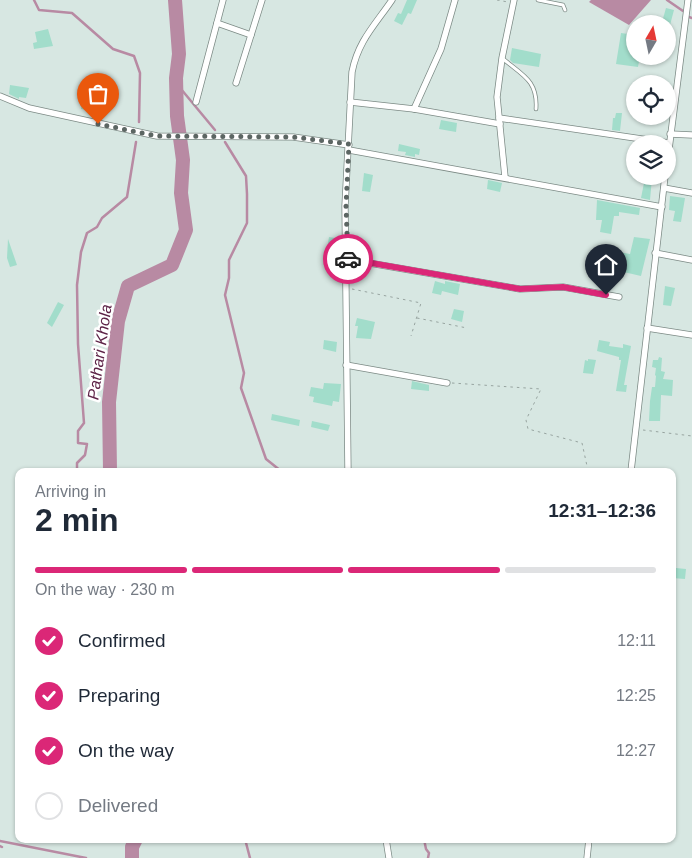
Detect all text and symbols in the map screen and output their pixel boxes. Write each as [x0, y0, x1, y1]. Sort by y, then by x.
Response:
north arrow [626, 15, 676, 65]
map controls [626, 15, 676, 185]
pin [77, 73, 119, 124]
button: locate [626, 75, 676, 125]
icon: bag [84, 80, 112, 108]
button: layers [626, 135, 676, 185]
courier [323, 234, 373, 284]
pin [585, 244, 627, 295]
icon: car [334, 245, 362, 273]
icon: home [592, 251, 620, 279]
water label: Pathari Khola [84, 303, 115, 401]
text: Arriving in [35, 483, 106, 500]
text: 12:31–12:36 [548, 500, 656, 521]
text: 2 min [35, 502, 119, 538]
text: On the way · 230 m [35, 581, 175, 598]
icon: check [35, 627, 63, 655]
text: Confirmed [78, 630, 166, 651]
text: 12:11 [617, 632, 656, 649]
icon: check [35, 682, 63, 710]
text: Preparing [78, 685, 160, 706]
text: 12:25 [616, 687, 656, 704]
icon: check [35, 737, 63, 765]
text: On the way [78, 740, 174, 761]
text: 12:27 [616, 742, 656, 759]
text: Delivered [78, 795, 158, 816]

